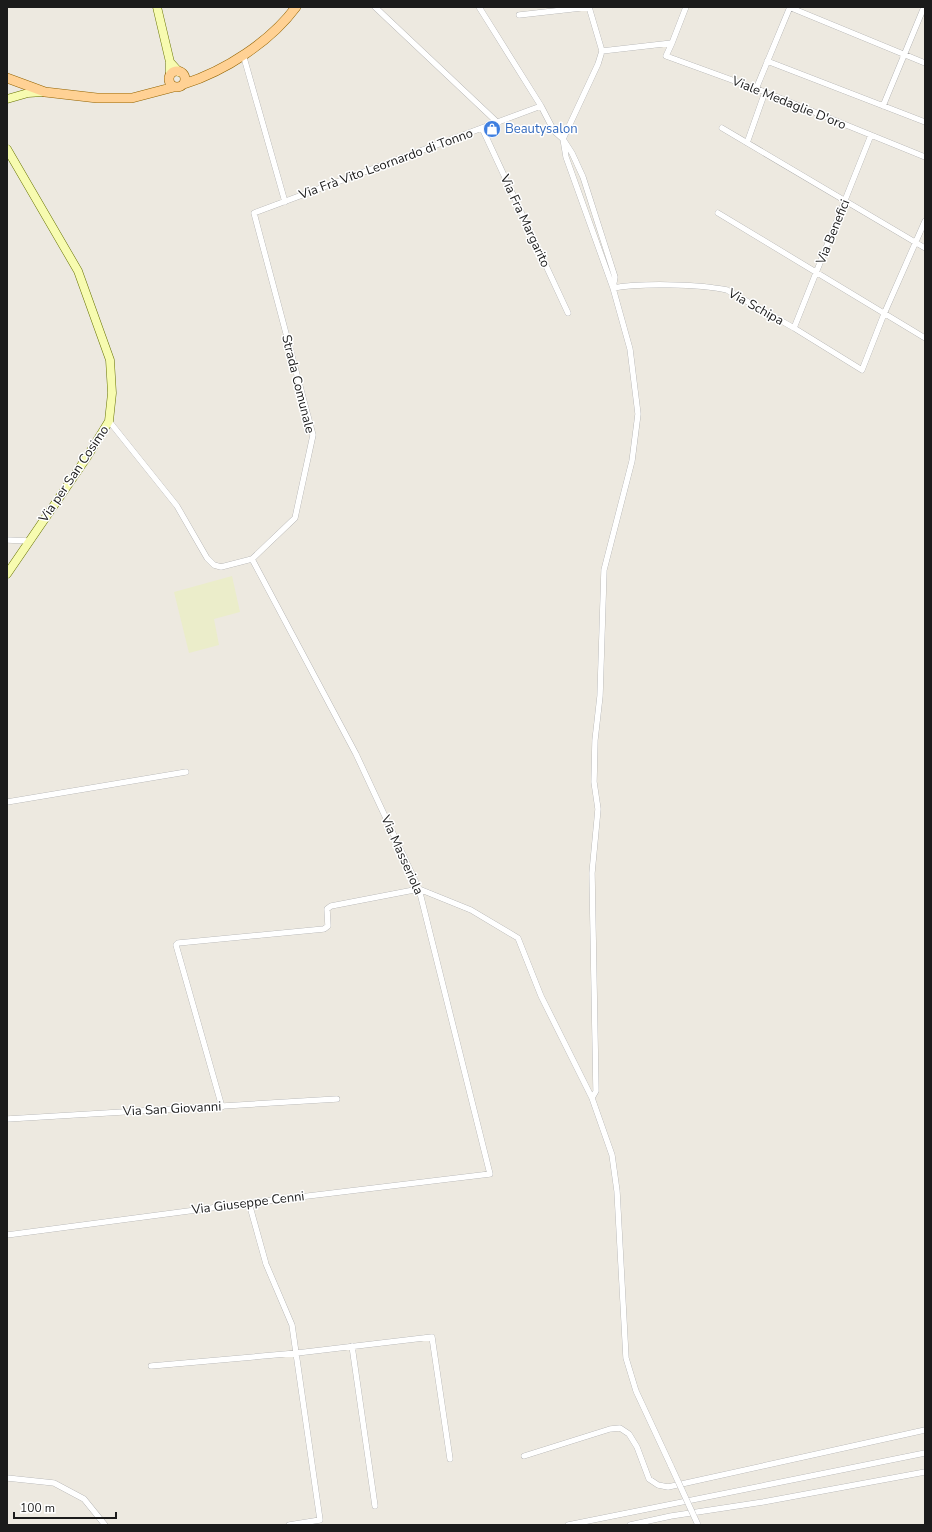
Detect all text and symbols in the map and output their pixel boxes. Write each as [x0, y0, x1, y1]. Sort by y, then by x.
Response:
street label: Viale Medaglie D'oro [728, 71, 849, 134]
shop icon: Beautysalon [482, 119, 502, 139]
place label: Beautysalon [505, 120, 578, 138]
street label: Via Frà Vito Leornardo di Tonno [296, 124, 475, 204]
street label: Via Fra Margarito [495, 171, 554, 270]
street label: Via Benefici [811, 197, 854, 268]
street label: Via Schipa [724, 284, 787, 330]
street label: Strada Comunale [277, 333, 319, 435]
street label: Via per San Cosimo [34, 422, 113, 527]
street label: Via Masseriola [376, 811, 428, 898]
street label: Via San Giovanni [121, 1097, 222, 1121]
street label: Via Giuseppe Cenni [190, 1187, 305, 1219]
scale bar [14, 1494, 116, 1520]
text: 100 m [20, 1500, 55, 1516]

